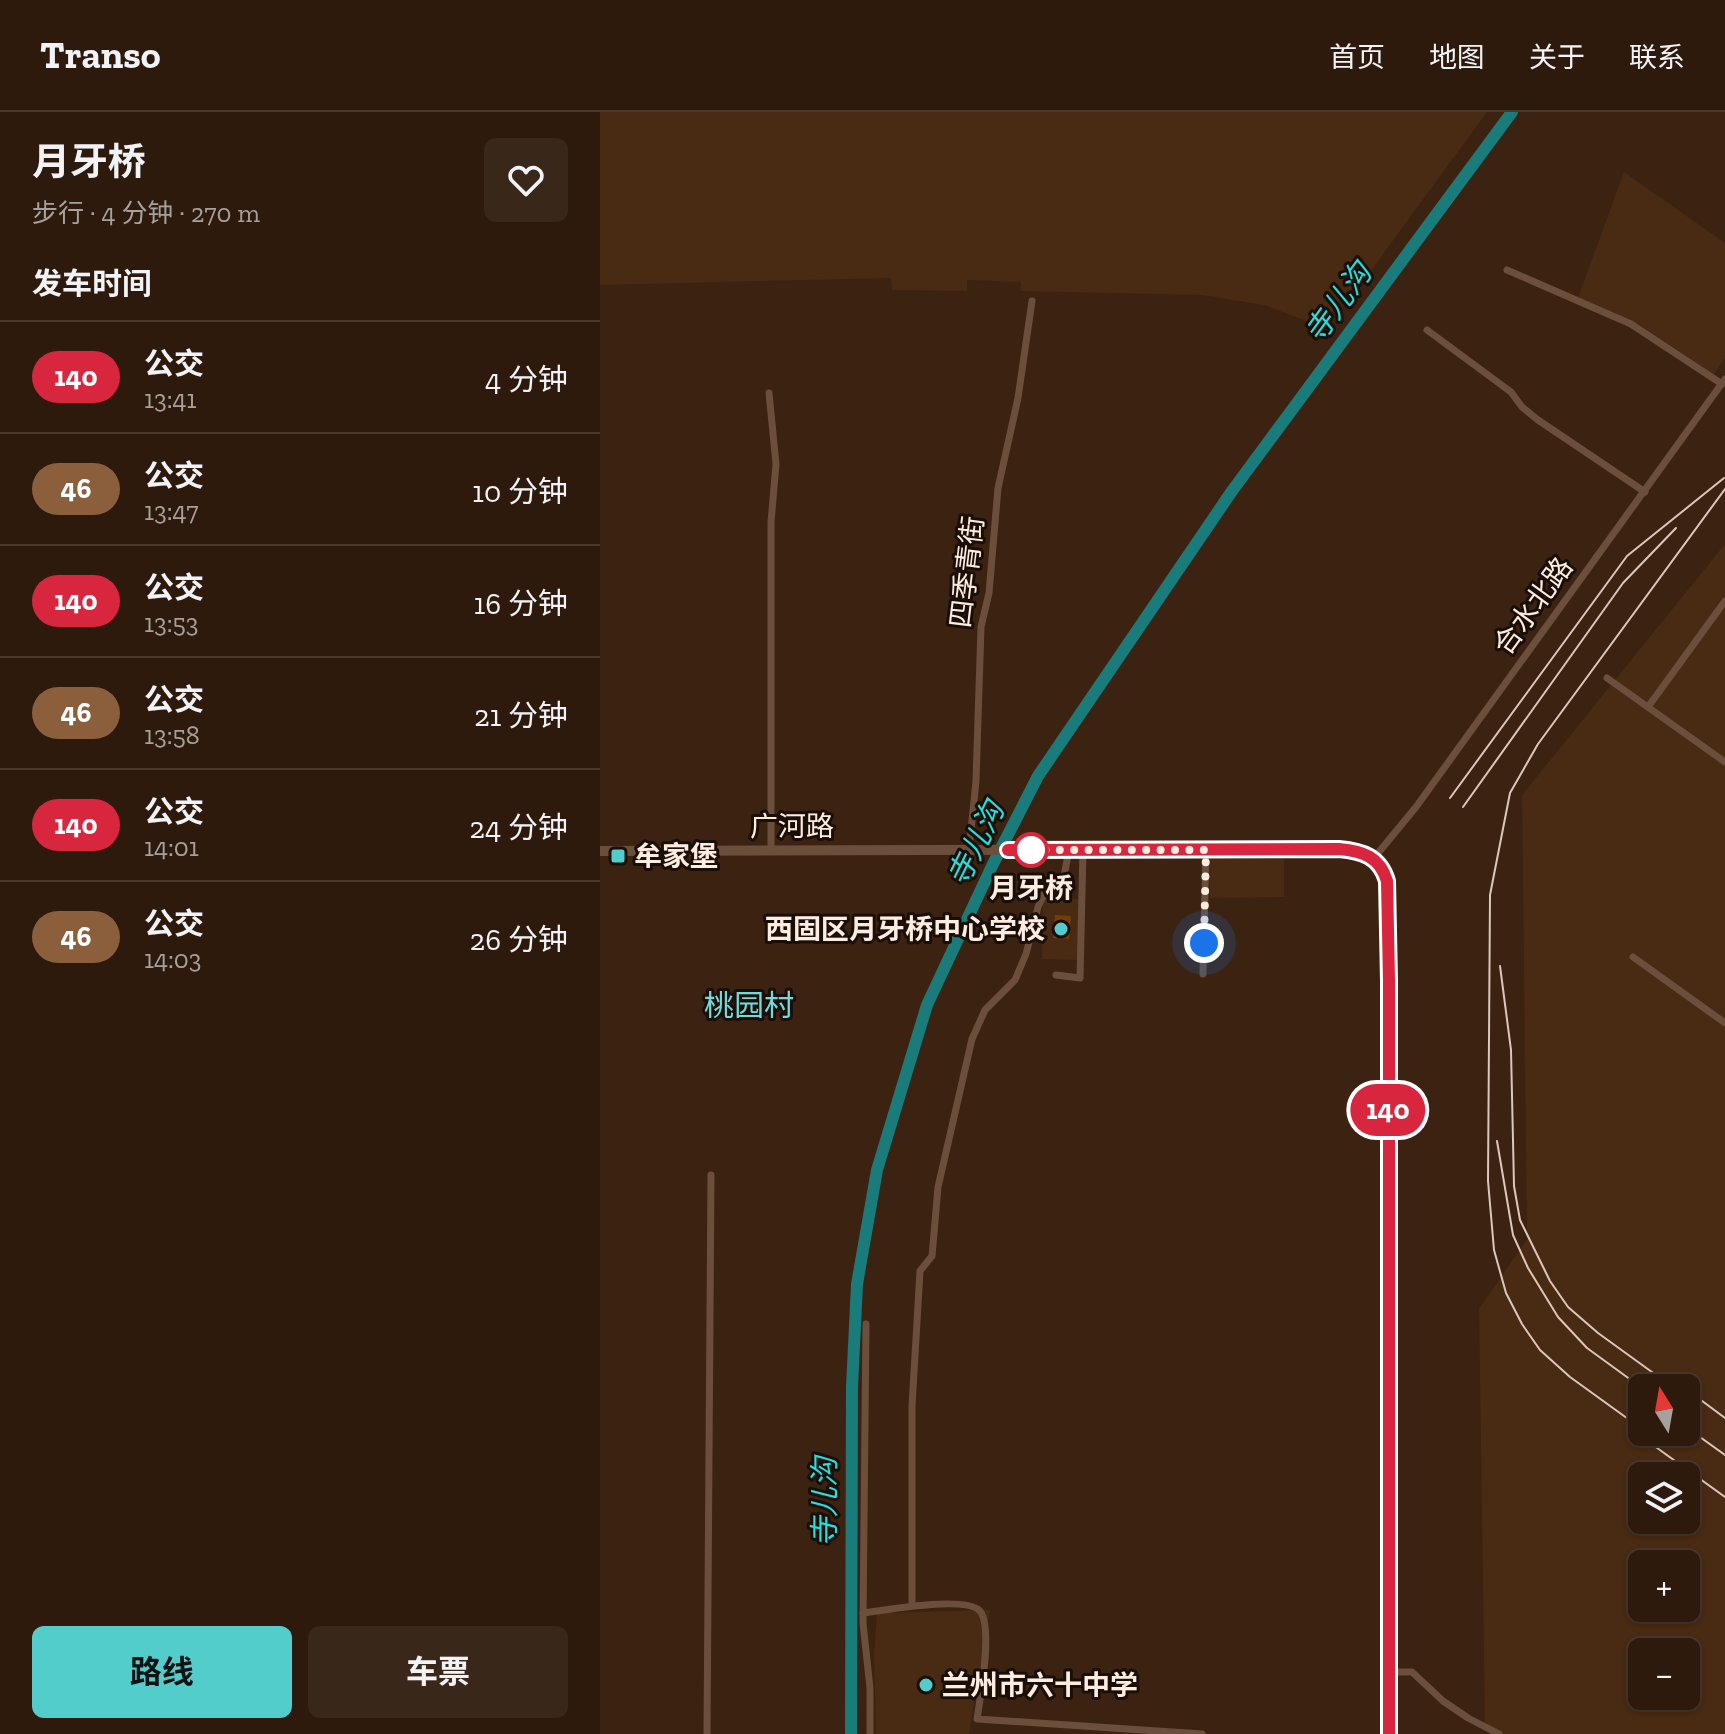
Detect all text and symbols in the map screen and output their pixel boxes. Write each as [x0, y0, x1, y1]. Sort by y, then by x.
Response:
text: Transo [40, 32, 161, 78]
text: 首页 [1329, 41, 1385, 74]
text: 地图 [1429, 41, 1485, 74]
text: 关于 [1529, 41, 1585, 74]
text: 联系 [1629, 41, 1685, 74]
button: heart [484, 138, 568, 222]
text: 月牙桥 [32, 139, 146, 185]
text: 步行 · 4 分钟 · 270 m [32, 197, 260, 229]
water label: 寺儿沟 [1297, 254, 1381, 350]
text: 发车时间 [32, 266, 152, 302]
text: 公交 [144, 346, 204, 382]
text: 140 [54, 360, 98, 393]
text: 4 分钟 [485, 362, 568, 398]
text: 13:41 [144, 383, 197, 415]
text: 公交 [144, 458, 204, 494]
text: 46 [61, 472, 91, 505]
text: 10 分钟 [472, 474, 568, 510]
text: 13:47 [144, 495, 198, 527]
street label: 四季青街 [944, 514, 990, 630]
street label: 合水北路 [1487, 551, 1579, 661]
text: 公交 [144, 570, 204, 606]
text: 140 [54, 584, 98, 617]
text: 16 分钟 [474, 586, 568, 622]
text: 13:53 [144, 607, 199, 639]
text: 公交 [144, 682, 204, 718]
text: 46 [61, 696, 91, 729]
text: 21 分钟 [474, 698, 568, 734]
text: 13:58 [144, 719, 200, 751]
water label: 寺儿沟 [940, 793, 1013, 892]
text: 公交 [144, 794, 204, 830]
text: 140 [54, 808, 98, 841]
text: 24 分钟 [470, 810, 568, 846]
street label: 广河路 [750, 810, 834, 843]
text: 14:01 [144, 831, 199, 863]
marker: 月牙桥 [1014, 833, 1048, 867]
place label: 牟家堡 [634, 840, 718, 873]
marker: 牟家堡 [609, 847, 627, 865]
place label: 月牙桥 [989, 872, 1073, 905]
text: 公交 [144, 906, 204, 942]
place label: 西固区月牙桥中心学校 [765, 913, 1045, 946]
text: 46 [61, 920, 91, 953]
marker: 西固区月牙桥中心学校 [1052, 920, 1070, 938]
text: 26 分钟 [470, 922, 568, 958]
your location [1184, 923, 1224, 963]
text: 14:03 [144, 943, 202, 975]
district label: 桃园村 [704, 988, 794, 1024]
line badge: 140 [1342, 1084, 1434, 1136]
text: 140 [1366, 1093, 1410, 1126]
north arrow [1628, 1374, 1700, 1446]
map controls [1628, 1374, 1700, 1710]
water label: 寺儿沟 [807, 1454, 843, 1547]
button: layers [1628, 1462, 1700, 1534]
button: + [1628, 1550, 1700, 1622]
button: 路线 [32, 1626, 292, 1718]
button: 车票 [308, 1626, 568, 1718]
button: − [1628, 1638, 1700, 1710]
place label: 兰州市六十中学 [942, 1669, 1138, 1702]
marker: 兰州市六十中学 [917, 1676, 935, 1694]

